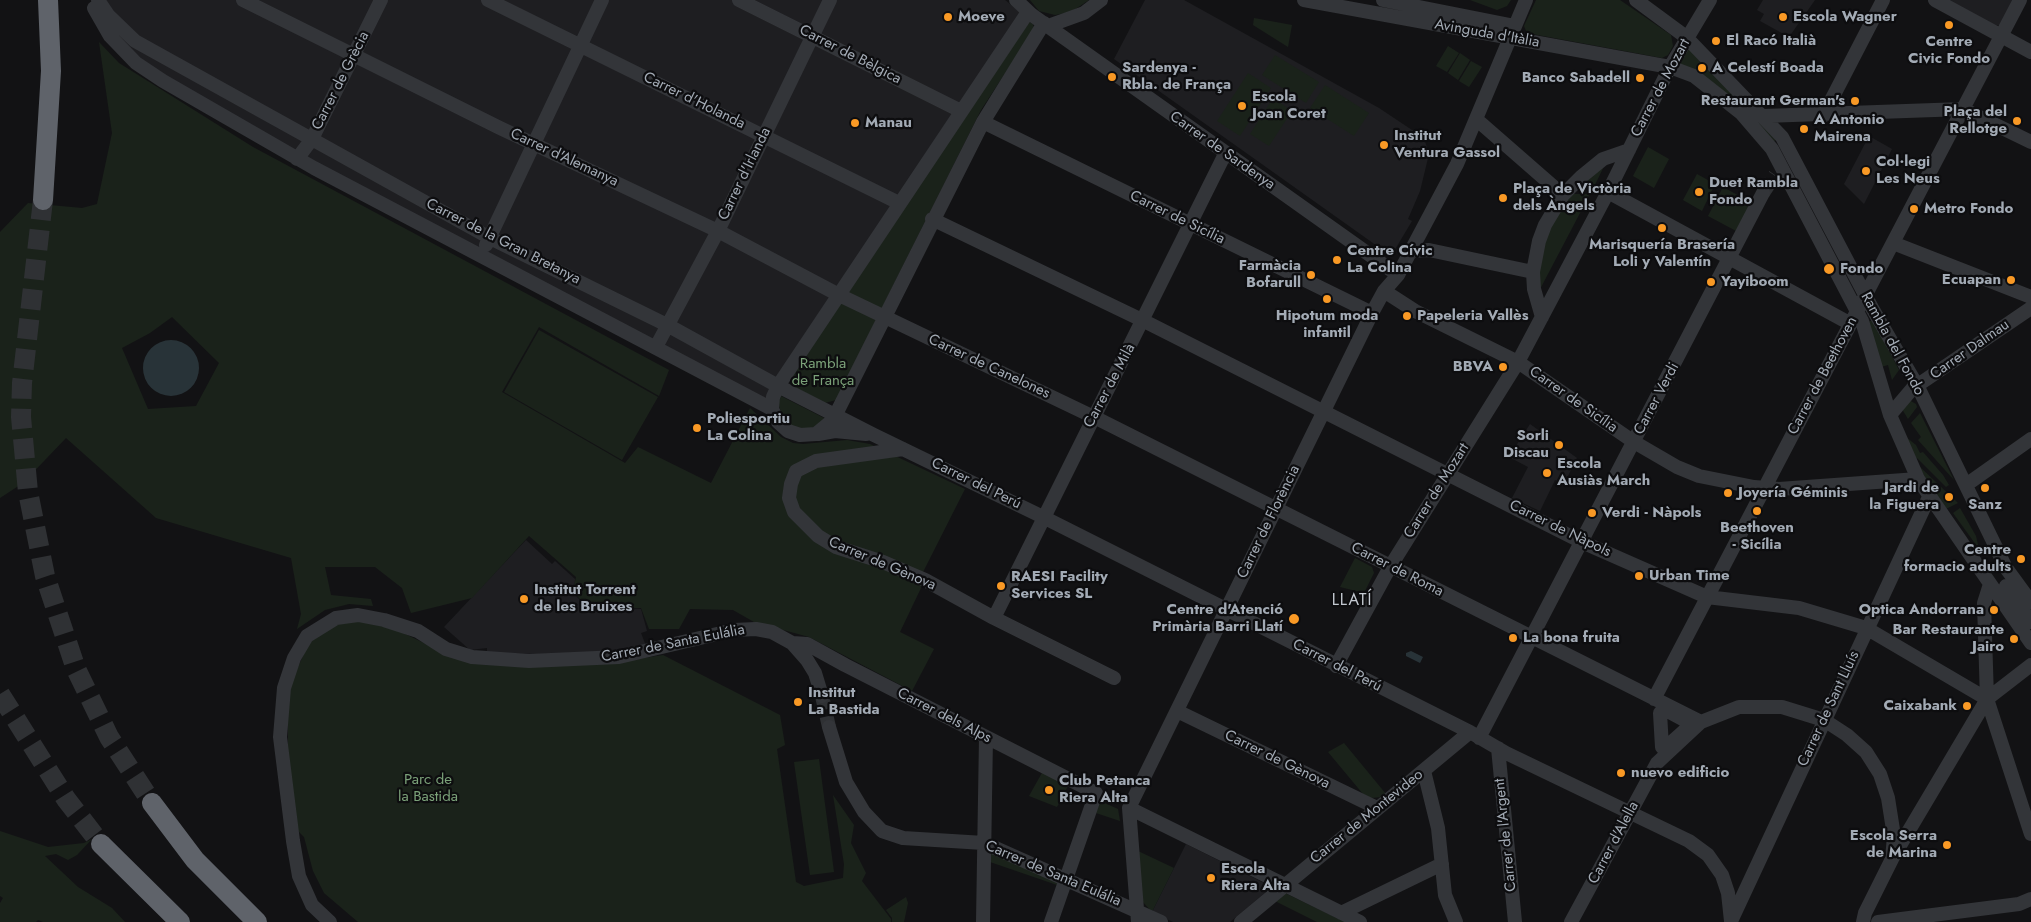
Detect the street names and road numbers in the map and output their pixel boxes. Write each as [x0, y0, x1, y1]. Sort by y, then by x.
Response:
street label: Avinguda d'Itàlia [1433, 16, 1541, 52]
street label: Carrer de Bèlgica [796, 22, 904, 88]
street label: Carrer de Grècia [308, 29, 374, 133]
street label: Carrer de Mozart [1628, 36, 1694, 140]
street label: Carrer d'Holanda [640, 69, 748, 133]
street label: Carrer de Sardenya [1166, 108, 1278, 194]
street label: Carrer d'Alemanya [507, 125, 621, 191]
street label: Carrer d'Irlanda [715, 125, 775, 223]
street label: Carrer de Sicília [1127, 187, 1227, 249]
street label: Carrer de la Gran Bretanya [423, 195, 583, 289]
street label: Rambla del Fondo [1856, 289, 1928, 399]
street label: Carrer de Beethoven [1784, 314, 1862, 438]
street label: Carrer Dalmau [1927, 316, 2013, 384]
street label: Carrer de Canelones [925, 331, 1053, 403]
street label: Carrer de Milà [1080, 341, 1140, 431]
street label: Carrer Verdi [1631, 360, 1683, 438]
street label: Carrer de Sicília [1525, 363, 1621, 437]
street label: Carrer de Mozart [1401, 440, 1473, 542]
street label: Carrer del Perú [928, 455, 1024, 513]
street label: Carrer de Florència [1234, 462, 1304, 582]
street label: Carrer de Nàpols [1506, 497, 1614, 561]
street label: Carrer de Gènova [826, 533, 938, 595]
street label: Carrer de Roma [1348, 539, 1446, 601]
street label: Carrer de Santa Eulália [600, 621, 746, 667]
street label: Carrer del Perú [1289, 636, 1385, 696]
street label: Carrer de Sant Lluís [1794, 648, 1864, 770]
street label: Carrer dels Alps [894, 685, 994, 747]
street label: Carrer de Gènova [1222, 727, 1332, 793]
street label: Carrer de Montevideo [1307, 766, 1427, 868]
street label: Carrer de l'Argent [1491, 777, 1521, 893]
street label: Carrer d'Alella [1585, 799, 1643, 887]
street label: Carrer de Santa Eulália [982, 837, 1124, 911]

